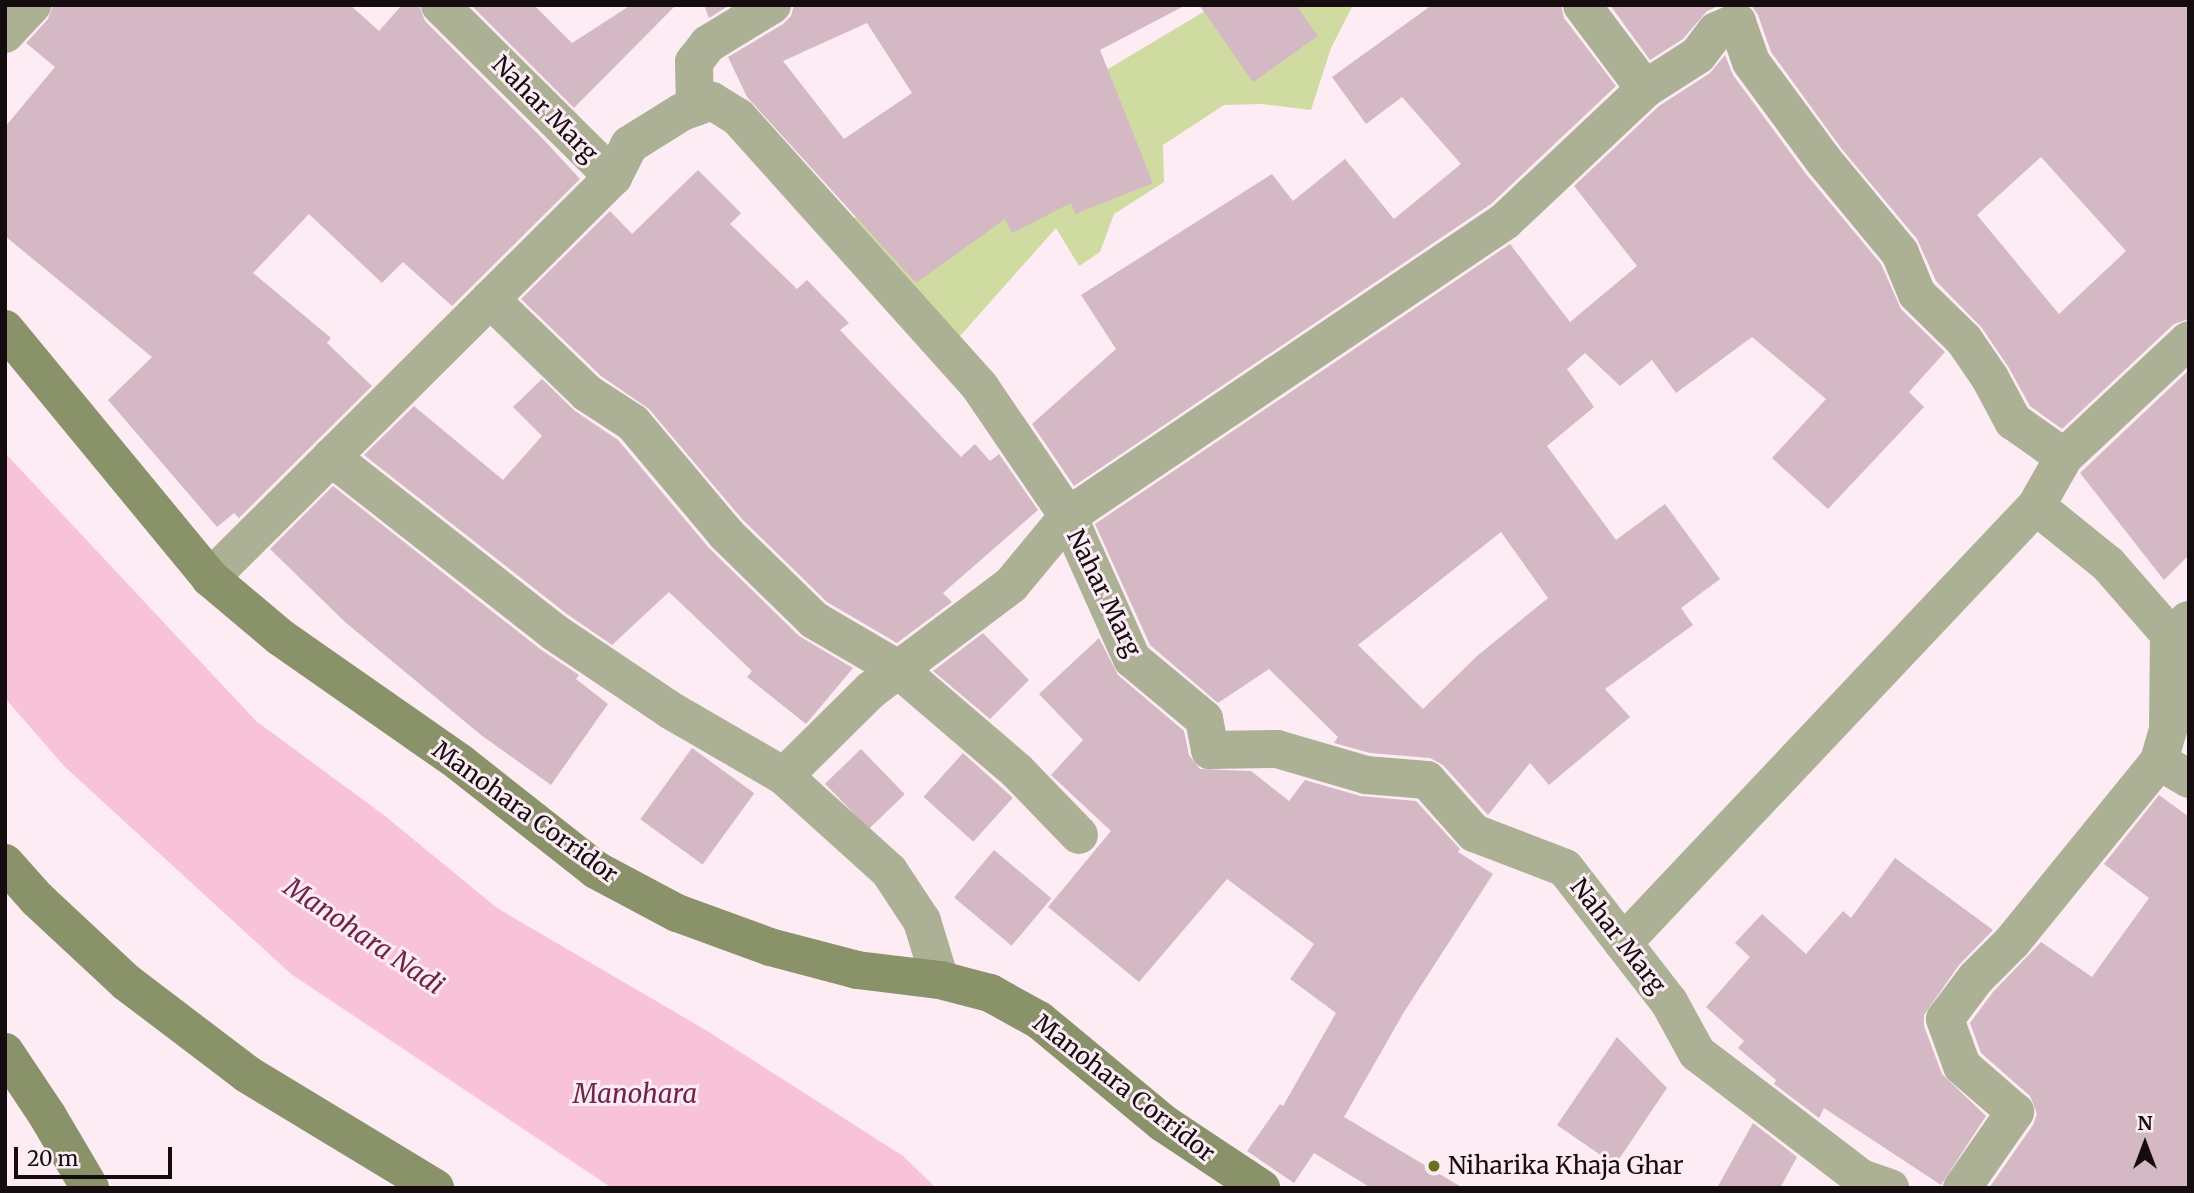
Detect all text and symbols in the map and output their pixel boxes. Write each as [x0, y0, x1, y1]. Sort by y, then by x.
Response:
street label: Nahar Marg [486, 50, 604, 168]
street label: Nahar Marg [1061, 525, 1147, 661]
street label: Manohara Corridor [427, 735, 623, 889]
water label: Manohara Nadi [278, 871, 450, 1001]
street label: Nahar Marg [1564, 873, 1672, 999]
street label: Manohara Corridor [1028, 1008, 1220, 1168]
water label: Manohara [573, 1078, 697, 1110]
north arrow [2110, 1109, 2180, 1179]
text: N [2137, 1111, 2153, 1135]
scale bar [18, 1134, 175, 1178]
text: 20 m [27, 1145, 78, 1172]
place label: Niharika Khaja Ghar [1448, 1152, 1684, 1180]
marker: Niharika Khaja Ghar [1426, 1158, 1442, 1174]

